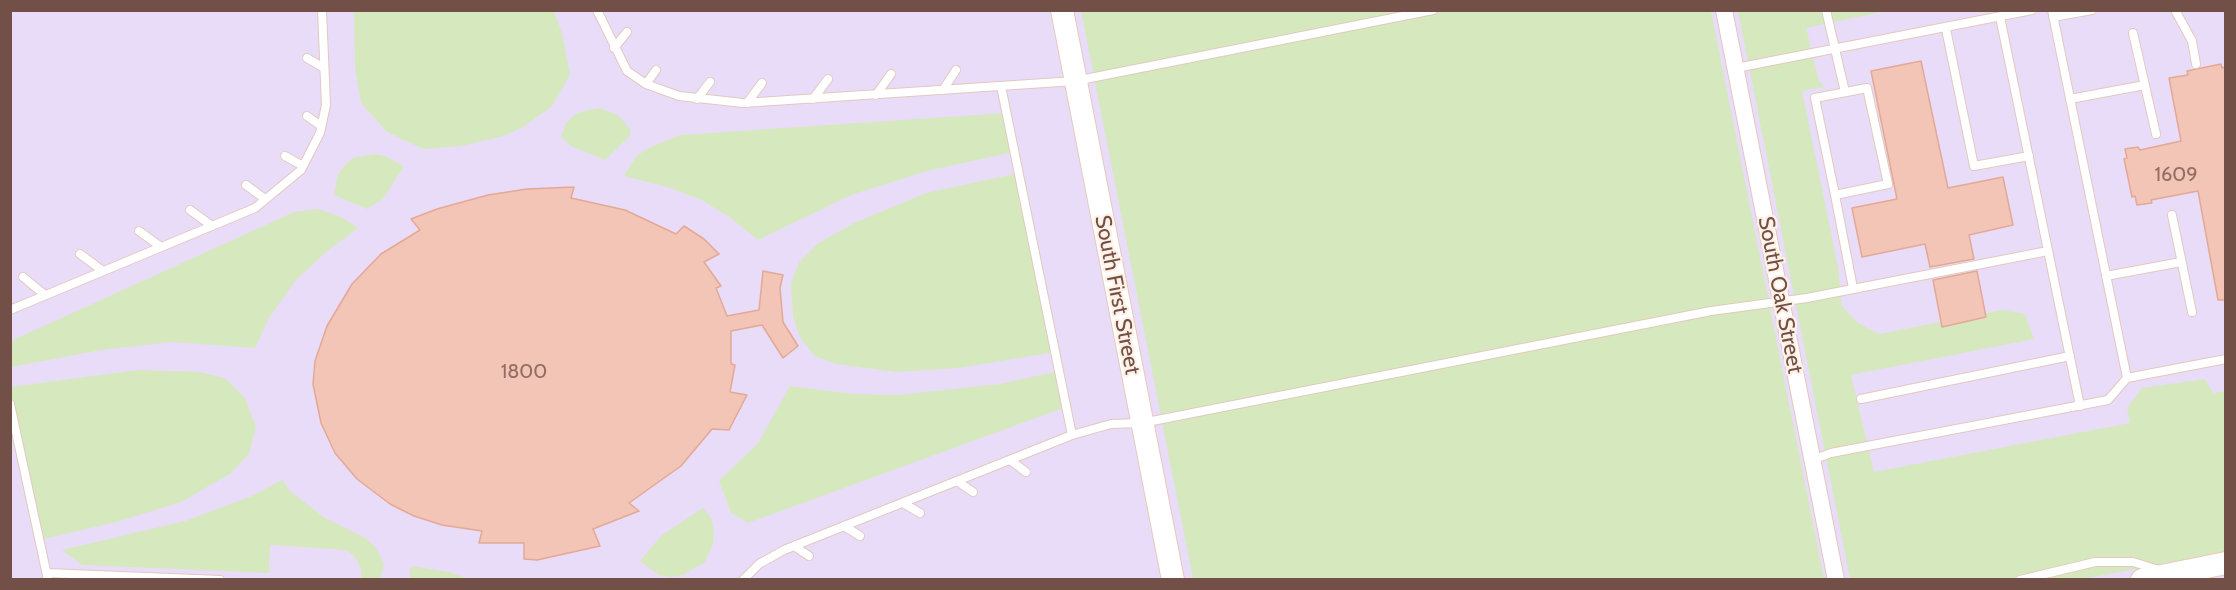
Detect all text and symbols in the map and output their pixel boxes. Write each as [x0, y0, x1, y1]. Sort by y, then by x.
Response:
house number: 1609 [2154, 163, 2198, 187]
street label: South First Street [1089, 213, 1145, 377]
street label: South Oak Street [1752, 214, 1808, 376]
house number: 1800 [501, 360, 547, 384]

